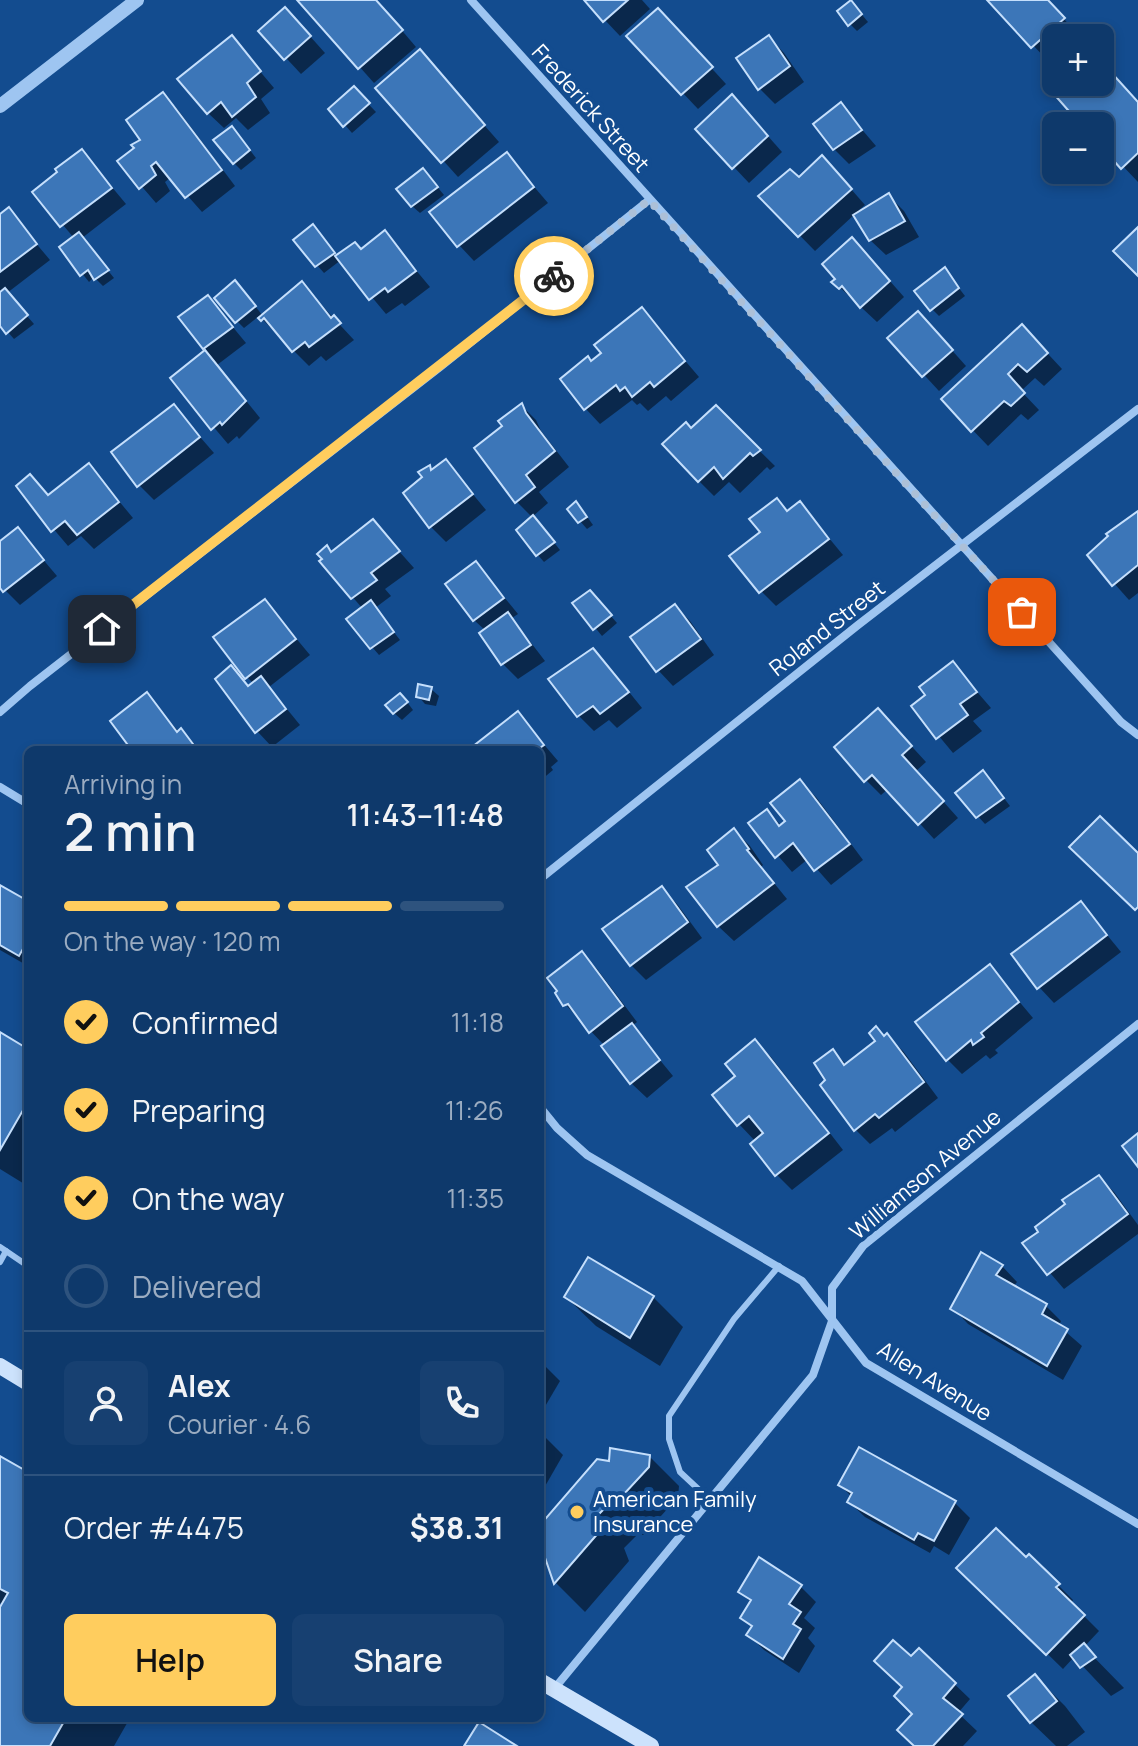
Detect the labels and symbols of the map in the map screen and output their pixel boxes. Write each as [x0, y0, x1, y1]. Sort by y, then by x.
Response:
street label: Frederick Street [525, 38, 657, 179]
courier [514, 236, 594, 316]
street label: Roland Street [763, 573, 891, 683]
pin [988, 578, 1056, 646]
pin [68, 595, 136, 663]
street label: Williamson Avenue [843, 1102, 1007, 1246]
street label: Allen Avenue [872, 1334, 998, 1428]
place label: American Family Insurance [593, 1484, 757, 1539]
marker: American Family Insurance [568, 1503, 586, 1521]

